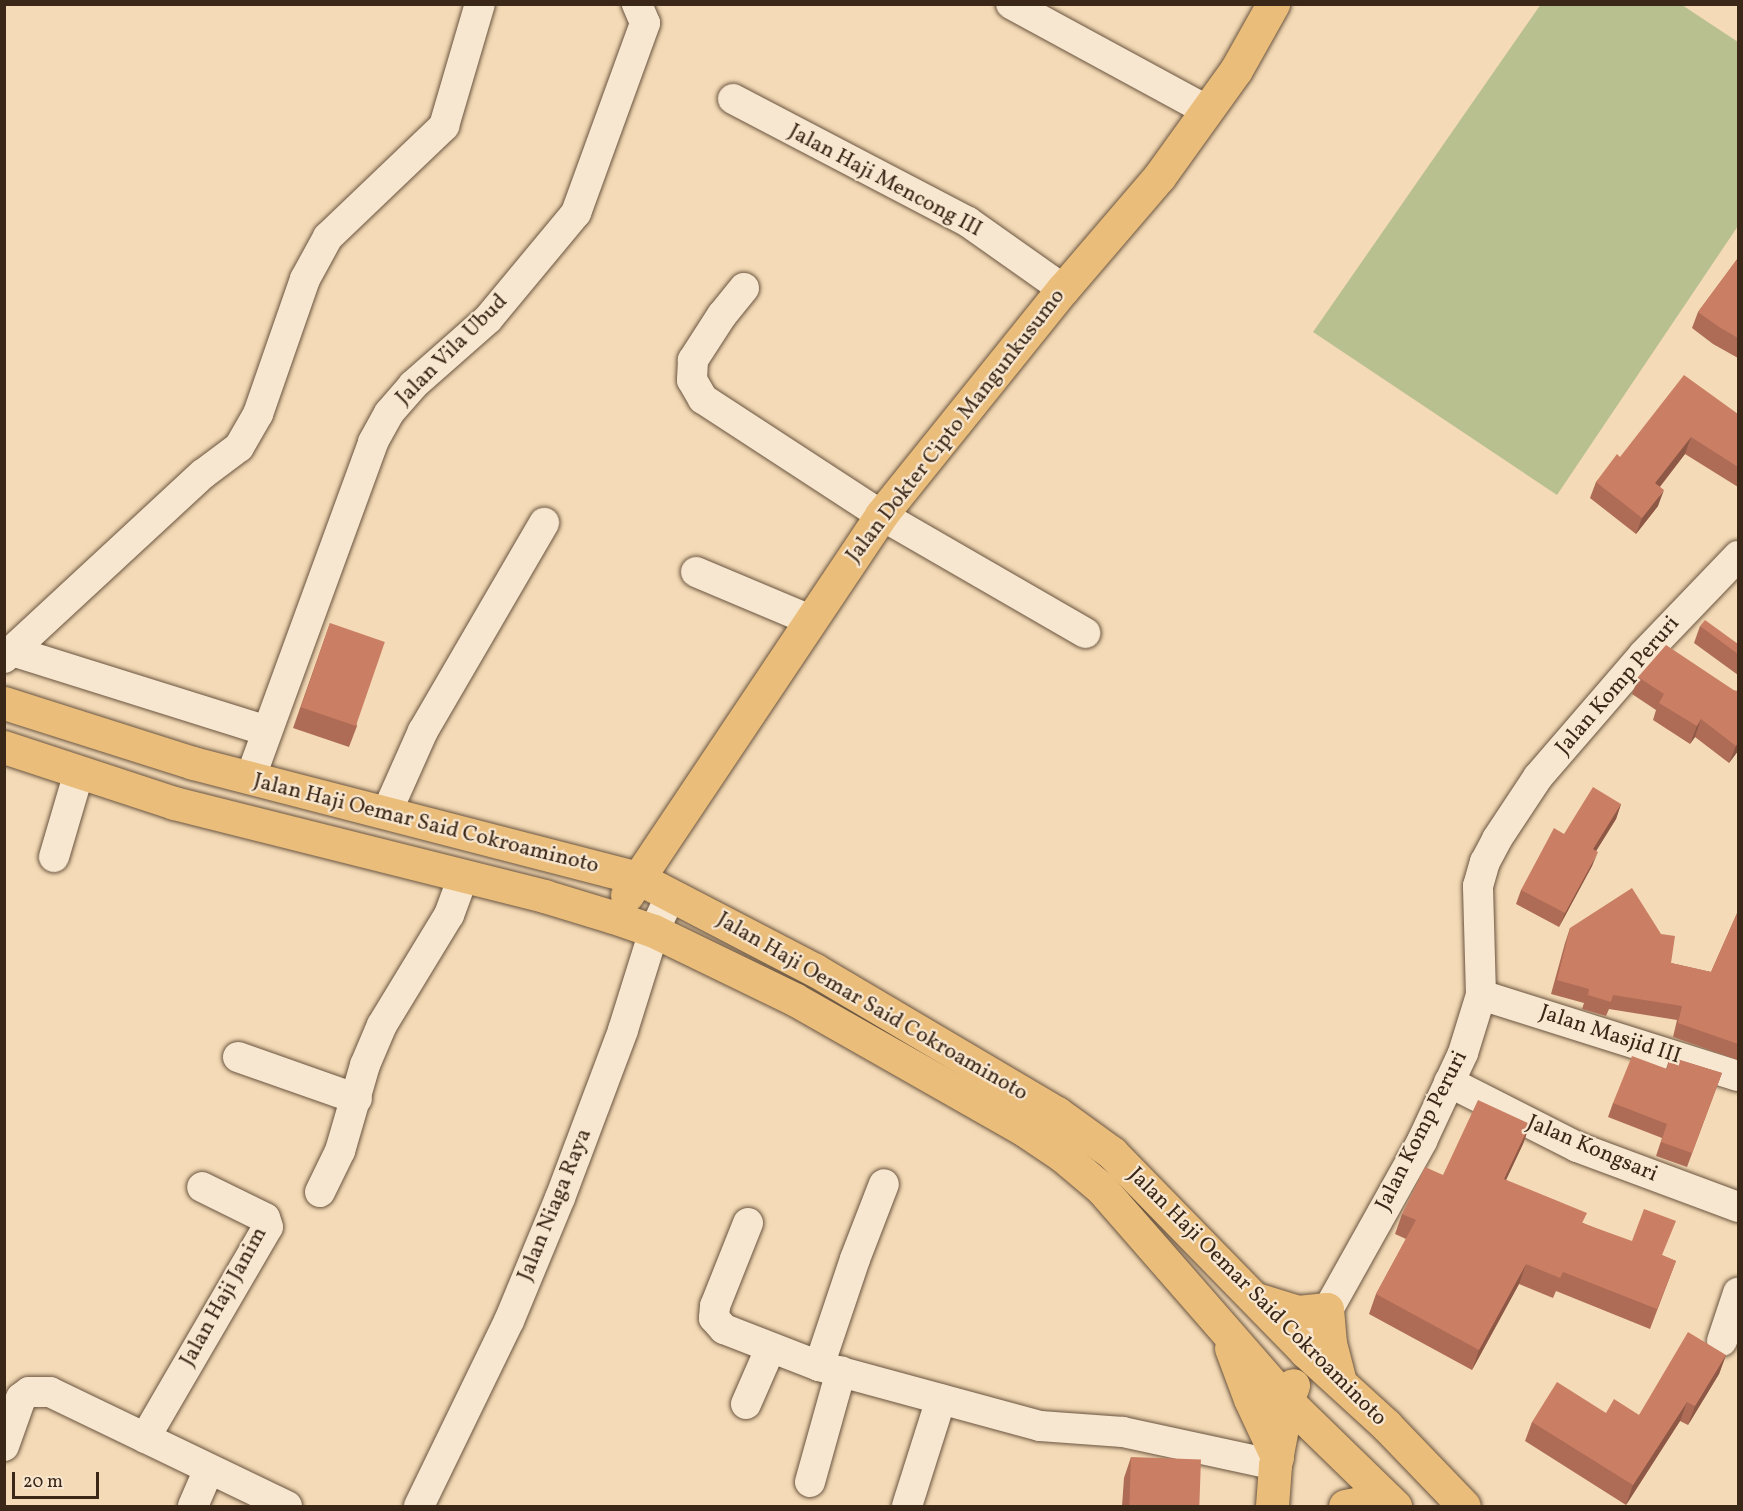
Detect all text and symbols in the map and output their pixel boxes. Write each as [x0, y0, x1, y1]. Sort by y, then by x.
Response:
street label: Jalan Haji Mencong III [784, 119, 986, 243]
street label: Jalan Dokter Cipto Mangunkusumo [841, 284, 1071, 568]
street label: Jalan Vila Ubud [391, 289, 513, 411]
street label: Jalan Komp Peruri [1550, 611, 1686, 761]
street label: Jalan Haji Oemar Said Cokroaminoto [251, 768, 601, 880]
street label: Jalan Haji Oemar Said Cokroaminoto [712, 907, 1032, 1107]
street label: Jalan Masjid III [1536, 1000, 1684, 1070]
street label: Jalan Komp Peruri [1370, 1047, 1474, 1215]
street label: Jalan Kongsari [1523, 1110, 1661, 1188]
street label: Jalan Niaga Raya [512, 1125, 598, 1285]
street label: Jalan Haji Oemar Said Cokroaminoto [1122, 1162, 1392, 1432]
street label: Jalan Haji Janim [175, 1223, 273, 1371]
scale bar [15, 1460, 102, 1498]
text: 20 m [23, 1470, 63, 1495]

